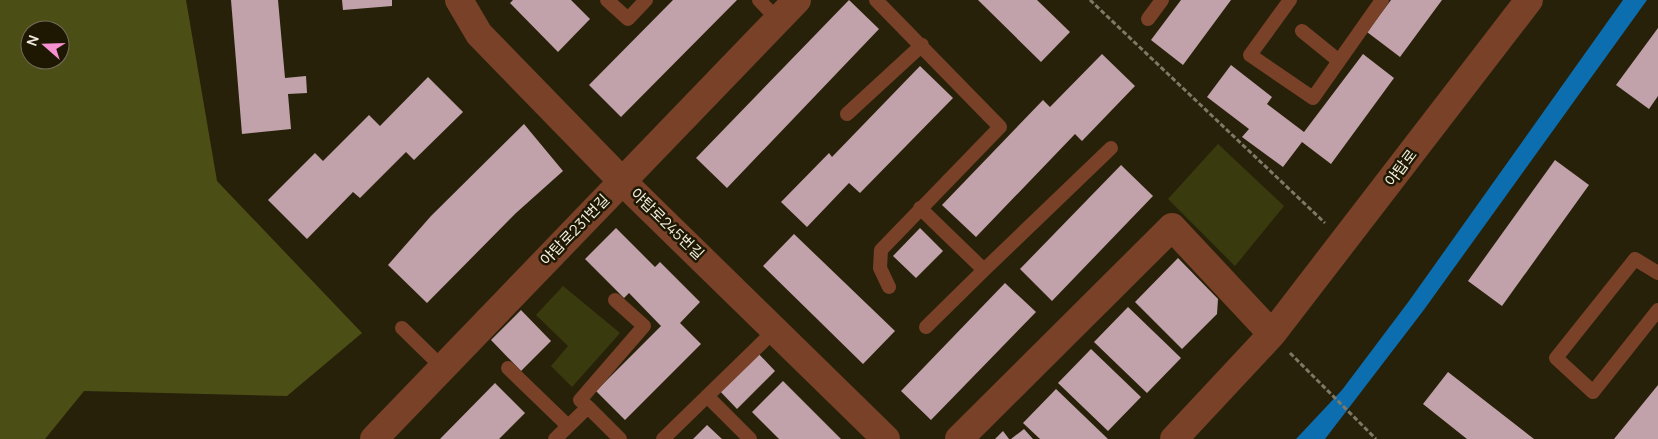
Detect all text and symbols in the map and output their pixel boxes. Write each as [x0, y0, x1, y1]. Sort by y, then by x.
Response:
north arrow [20, 20, 70, 70]
text: N [22, 32, 43, 48]
street label: 야탑로 [1380, 145, 1421, 191]
street label: 야탑로245번길 [626, 183, 709, 264]
street label: 야탑로231번길 [535, 189, 614, 270]

